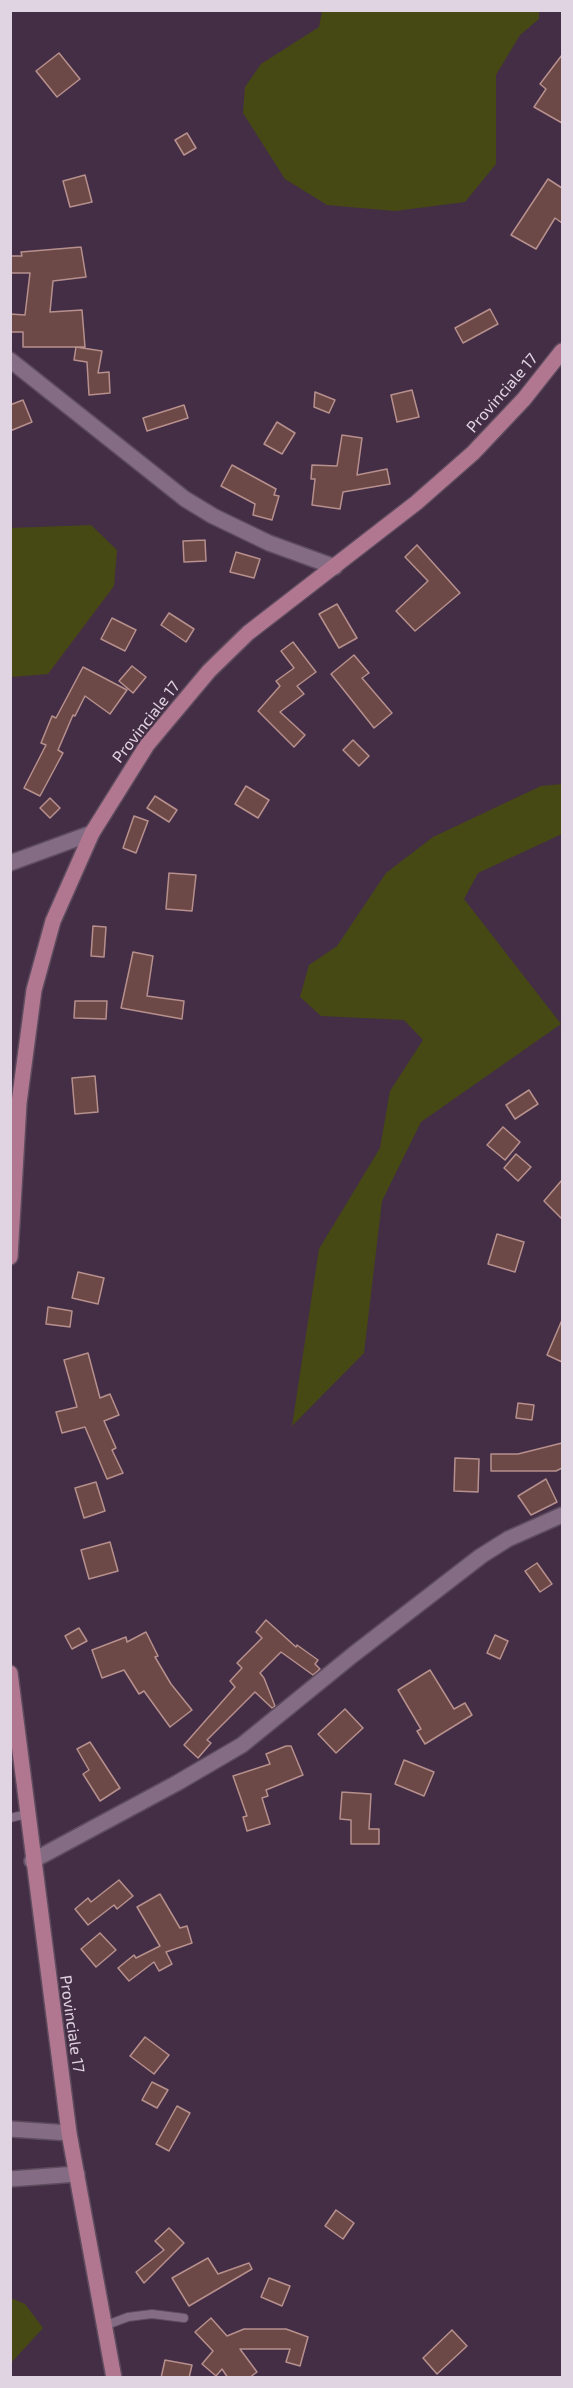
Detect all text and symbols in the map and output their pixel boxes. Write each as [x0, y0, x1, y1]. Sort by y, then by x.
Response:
street label: Provinciale 17 [462, 350, 542, 436]
street label: Provinciale 17 [108, 677, 184, 767]
street label: Provinciale 17 [56, 1974, 88, 2074]

